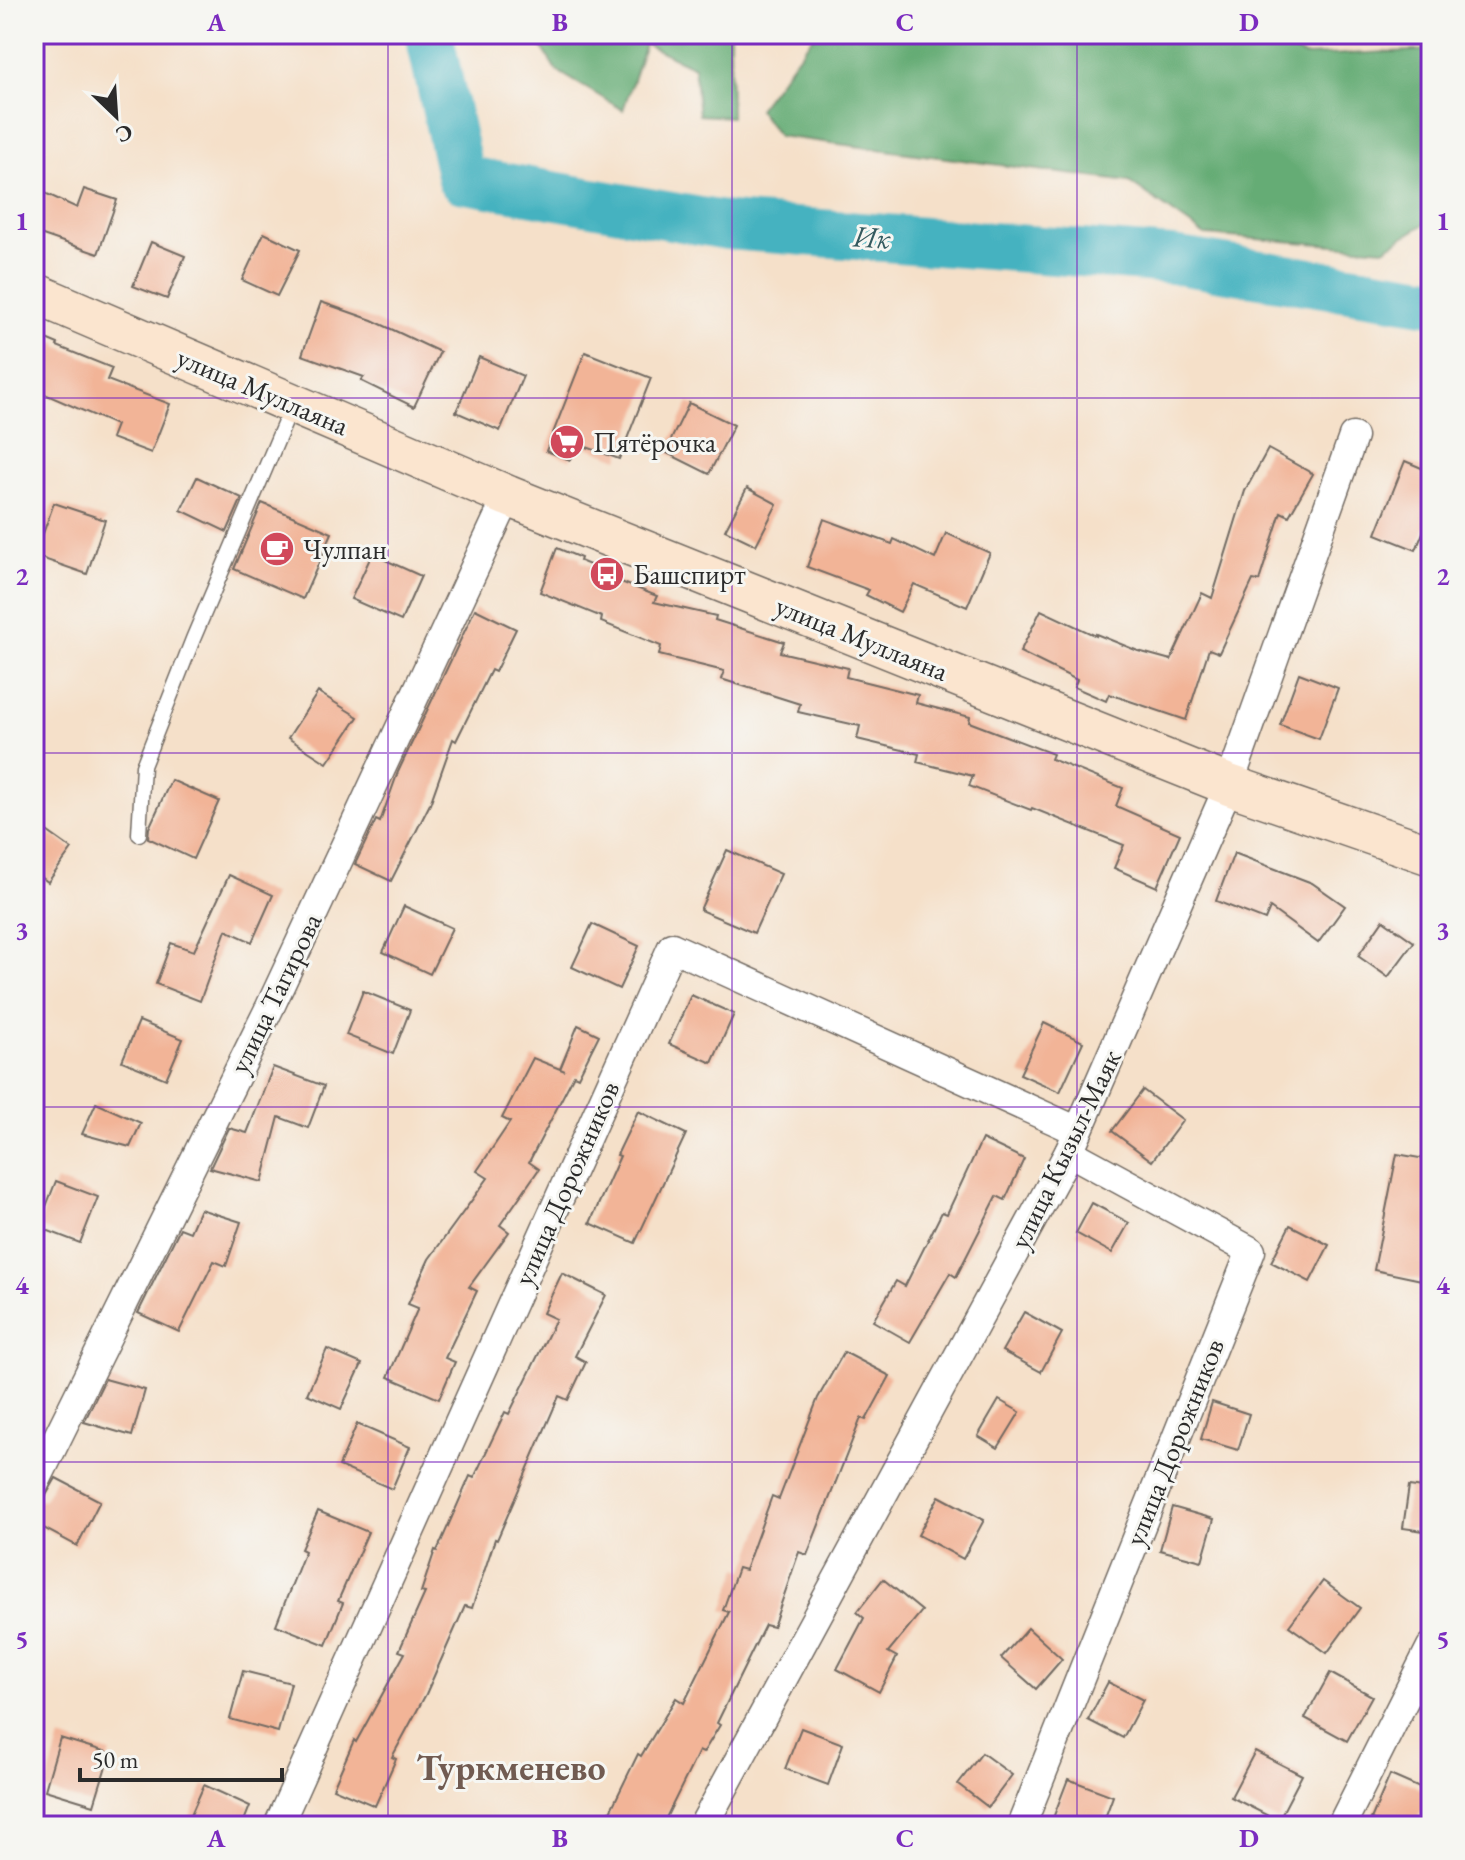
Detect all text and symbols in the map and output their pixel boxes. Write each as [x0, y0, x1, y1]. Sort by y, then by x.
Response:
text: A [206, 5, 226, 39]
text: B [552, 5, 568, 39]
text: C [896, 5, 914, 39]
text: D [1239, 5, 1259, 39]
north arrow [76, 76, 156, 156]
text: С [111, 117, 137, 150]
text: 1 [15, 204, 29, 238]
text: 1 [1436, 204, 1450, 238]
water label: Ик [851, 216, 893, 258]
street label: улица Муллаяна [172, 339, 355, 444]
supermarket icon: Пятёрочка [548, 423, 586, 461]
place label: Пятёрочка [593, 424, 717, 460]
cafe icon: Чулпан [258, 530, 296, 568]
place label: Чулпан [303, 531, 387, 567]
bus stop icon: Башспирт [588, 555, 626, 593]
place label: Башспирт [633, 556, 746, 592]
text: 2 [15, 559, 29, 593]
text: 2 [1436, 559, 1450, 593]
street label: улица Муллаяна [770, 587, 954, 689]
street label: улица Тагирова [221, 906, 330, 1079]
text: 3 [15, 913, 29, 947]
text: 3 [1436, 913, 1450, 947]
street label: улица Кызыл-Маяк [1001, 1043, 1129, 1255]
street label: улица Дорожников [505, 1075, 627, 1291]
text: 4 [15, 1268, 29, 1302]
text: 4 [1436, 1268, 1450, 1302]
street label: улица Дорожников [1116, 1333, 1232, 1551]
text: 5 [15, 1622, 29, 1656]
text: 5 [1436, 1622, 1450, 1656]
scale bar [80, 1732, 282, 1782]
text: 50 m [92, 1744, 139, 1775]
district label: Туркменево [416, 1744, 606, 1791]
text: A [206, 1821, 226, 1855]
text: B [552, 1821, 568, 1855]
text: C [896, 1821, 914, 1855]
text: D [1239, 1821, 1259, 1855]

